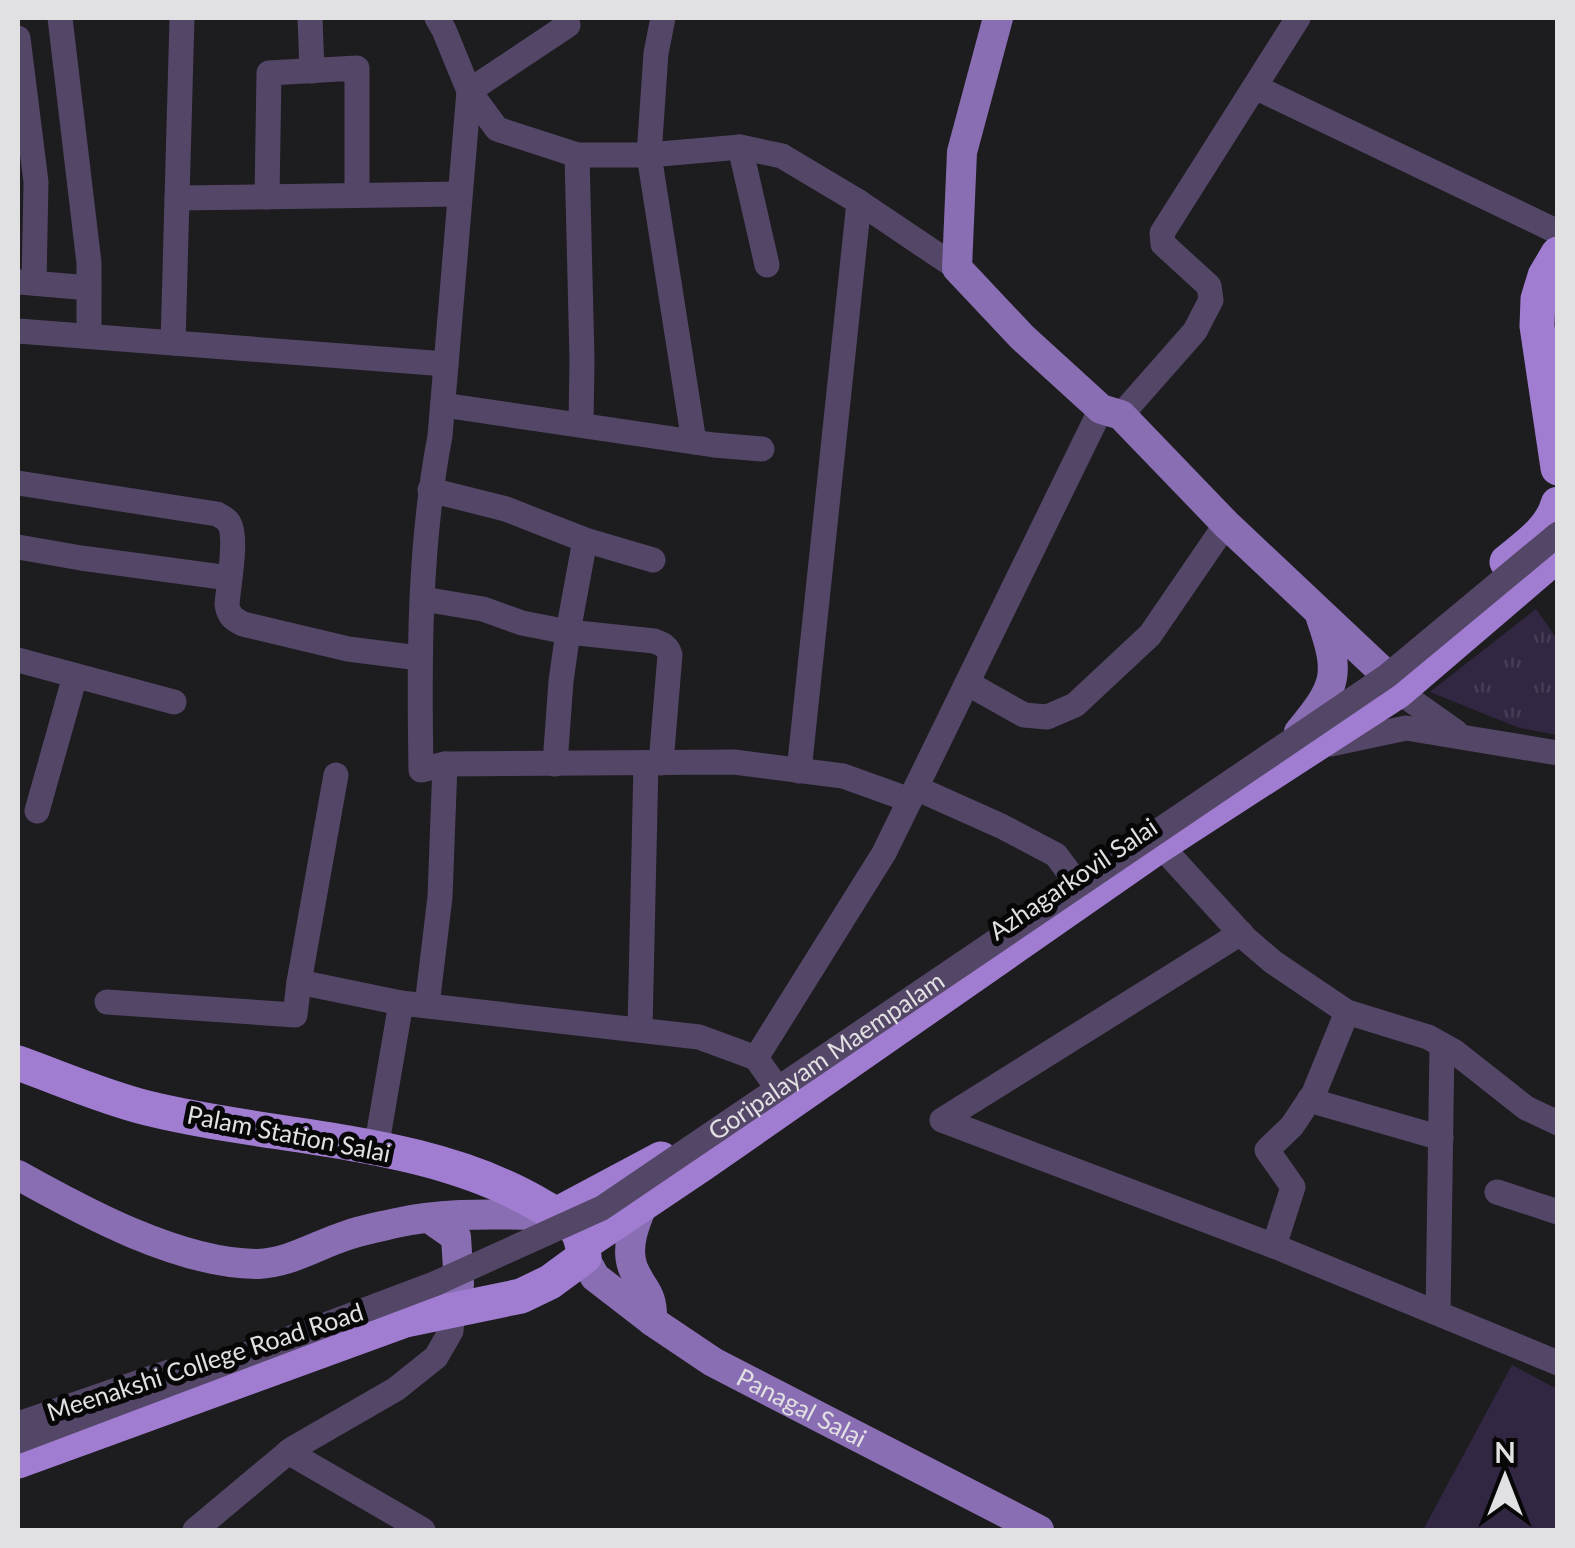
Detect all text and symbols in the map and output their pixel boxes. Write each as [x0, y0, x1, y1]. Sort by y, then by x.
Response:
street label: Azhagarkovil Salai [983, 811, 1162, 945]
street label: Goripalayam Maempalam [702, 965, 949, 1146]
street label: Palam Station Salai [185, 1099, 393, 1167]
street label: Meenakshi College Road Road [43, 1296, 367, 1426]
street label: Panagal Salai [732, 1361, 872, 1452]
north arrow [1455, 1428, 1555, 1528]
text: N [1494, 1435, 1516, 1469]

